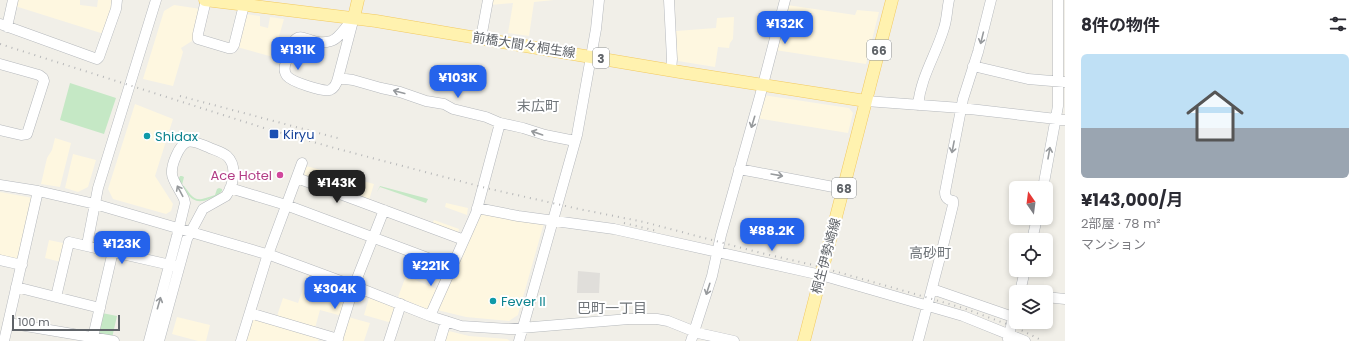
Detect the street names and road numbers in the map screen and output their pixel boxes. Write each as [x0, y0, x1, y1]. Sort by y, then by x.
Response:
street label: 前橋大間々桐生線 [471, 27, 577, 63]
road number: 66 [867, 40, 891, 60]
road number: 3 [593, 48, 609, 68]
road number: 68 [832, 178, 856, 198]
street label: 桐生伊勢崎線 [807, 216, 845, 296]

